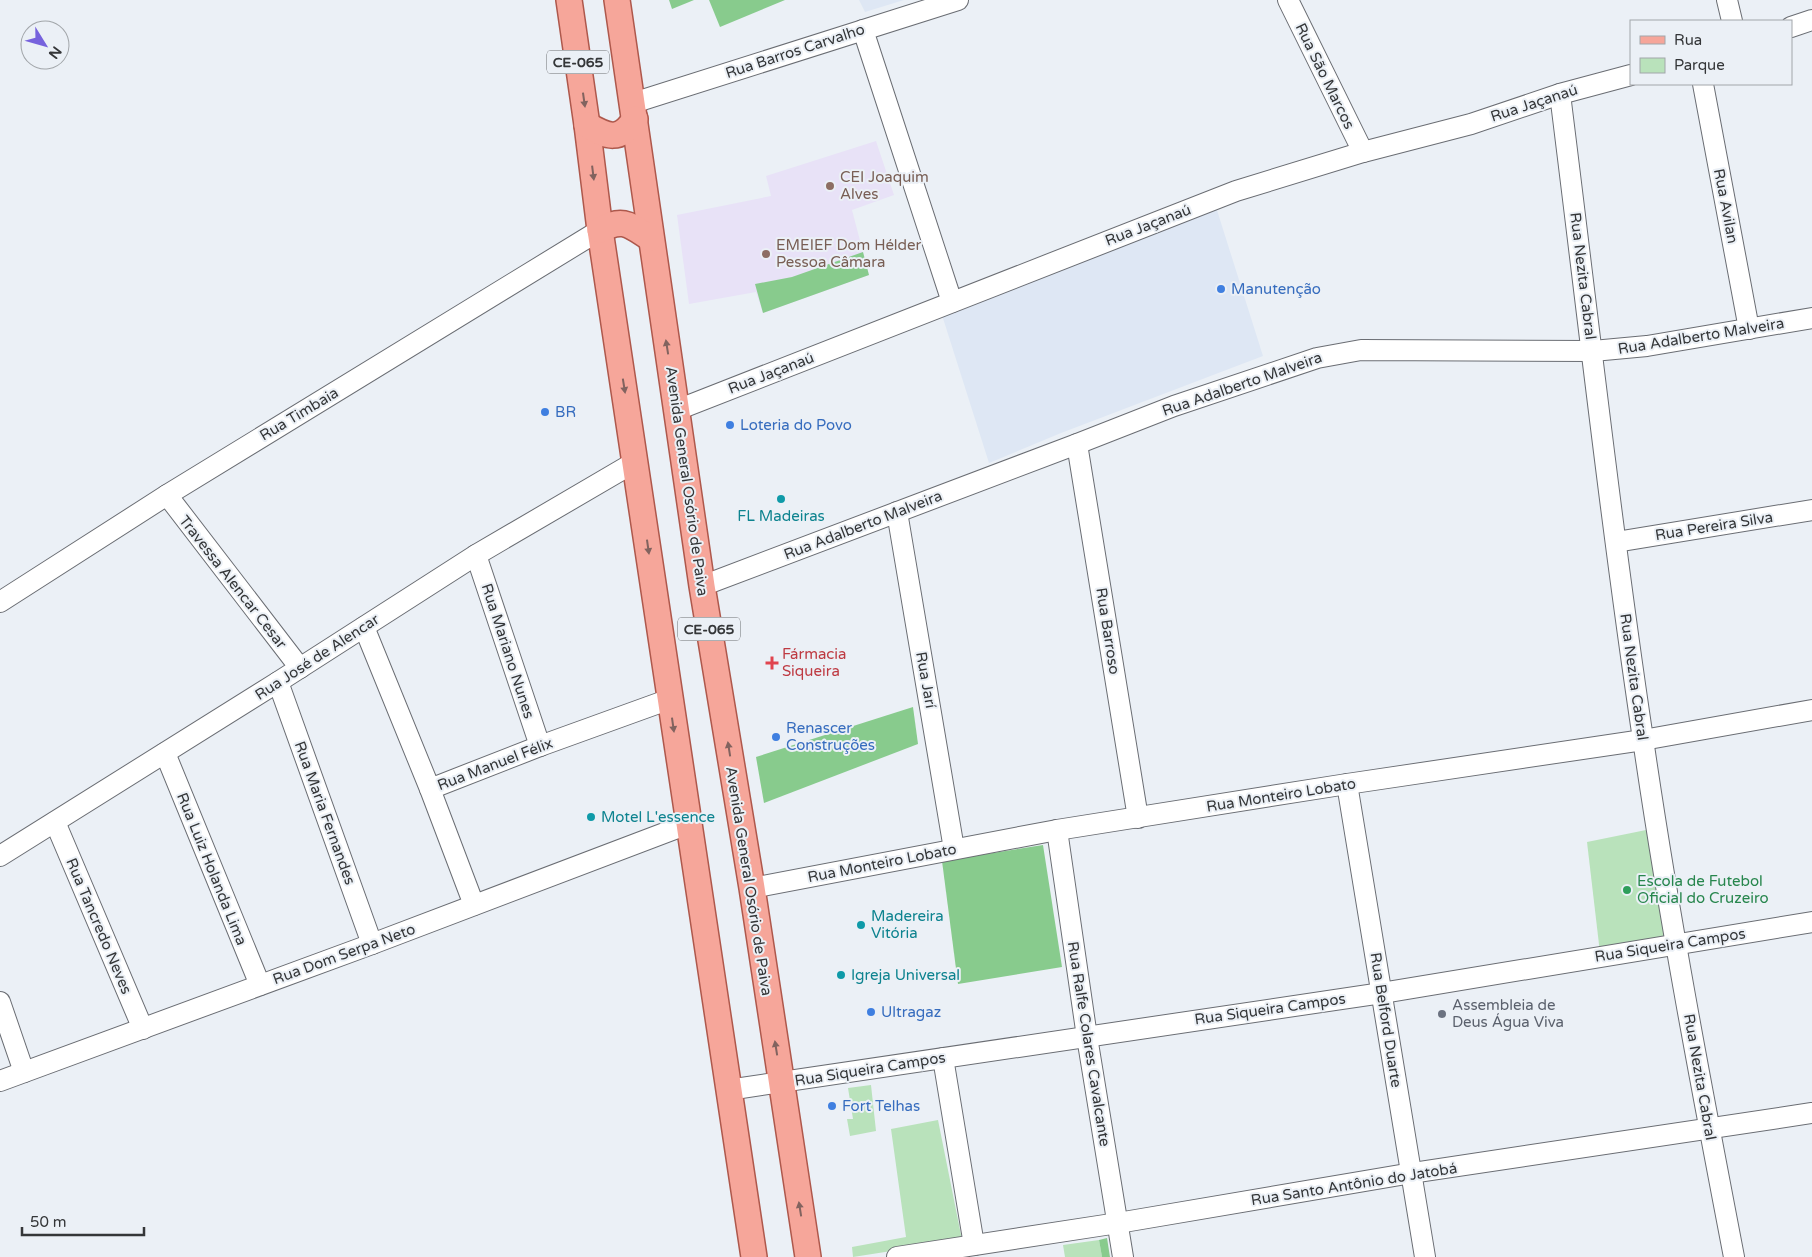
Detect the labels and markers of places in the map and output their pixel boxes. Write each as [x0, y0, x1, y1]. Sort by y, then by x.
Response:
place label: CEI Joaquim Alves [840, 168, 929, 203]
marker: CEI Joaquim Alves [824, 180, 836, 192]
place label: EMEIEF Dom Hélder Pessoa Câmara [776, 236, 922, 271]
marker: EMEIEF Dom Hélder Pessoa Câmara [760, 248, 772, 260]
place label: Manutenção [1231, 280, 1321, 298]
marker: Manutenção [1215, 283, 1227, 295]
place label: BR [555, 403, 576, 421]
marker: BR [539, 406, 551, 418]
place label: Loteria do Povo [740, 416, 852, 434]
marker: Loteria do Povo [724, 419, 736, 431]
marker: FL Madeiras [775, 493, 787, 505]
place label: FL Madeiras [737, 507, 825, 525]
place label: Fármacia Siqueira [782, 645, 847, 680]
marker: Fármacia Siqueira [766, 657, 778, 669]
place label: Renascer Construções [786, 719, 875, 754]
marker: Renascer Construções [770, 731, 782, 743]
place label: Motel L'essence [601, 808, 715, 826]
marker: Motel L'essence [585, 811, 597, 823]
place label: Escola de Futebol Oficial do Cruzeiro [1637, 872, 1769, 907]
marker: Escola de Futebol Oficial do Cruzeiro [1621, 884, 1633, 896]
place label: Madereira Vitória [871, 907, 944, 942]
marker: Madereira Vitória [855, 919, 867, 931]
place label: Igreja Universal [851, 966, 960, 984]
marker: Igreja Universal [835, 969, 847, 981]
place label: Assembleia de Deus Água Viva [1452, 996, 1564, 1031]
place label: Ultragaz [881, 1003, 941, 1021]
marker: Ultragaz [865, 1006, 877, 1018]
marker: Assembleia de Deus Água Viva [1436, 1008, 1448, 1020]
place label: Fort Telhas [842, 1097, 920, 1115]
marker: Fort Telhas [826, 1100, 838, 1112]

